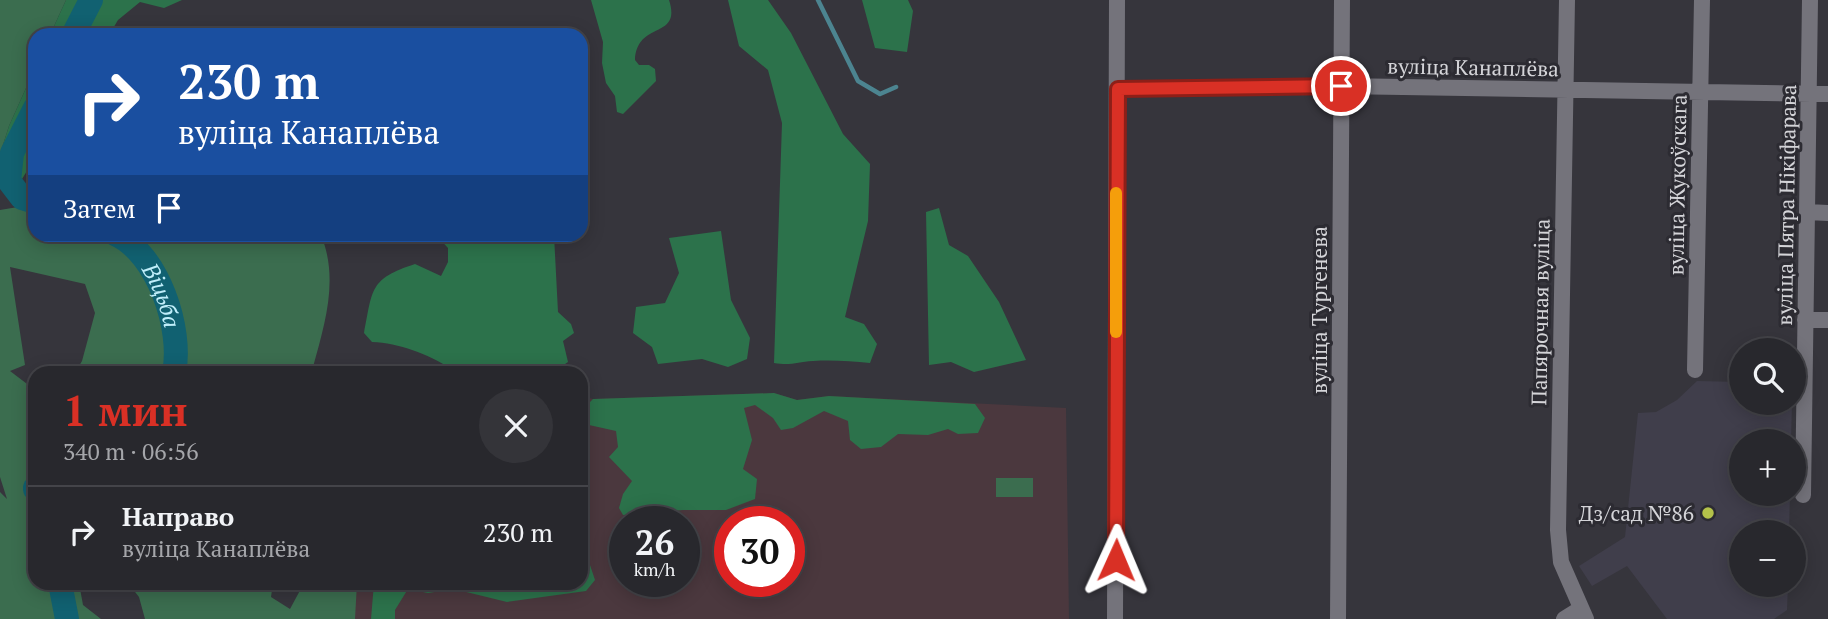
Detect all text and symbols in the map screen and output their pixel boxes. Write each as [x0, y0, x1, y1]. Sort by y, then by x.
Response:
text: 230 m [178, 48, 320, 113]
street label: вуліца Канаплёва [1387, 52, 1559, 83]
icon: right [63, 56, 154, 147]
pin [1311, 56, 1371, 116]
icon: arrive [1322, 67, 1360, 105]
street label: вуліца Пятра Нікіфарава [1770, 84, 1802, 326]
street label: вуліца Жукоўскага [1661, 94, 1693, 276]
text: вуліца Канаплёва [178, 111, 440, 153]
icon: arrive [150, 189, 188, 227]
text: Затем [63, 191, 136, 225]
street label: Папярочная вуліца [1524, 218, 1556, 406]
street label: вуліца Тургенева [1305, 226, 1333, 394]
water label: Віцьба [135, 256, 189, 330]
map controls [1729, 338, 1806, 597]
button: search [1729, 338, 1806, 415]
text: 1 мин [63, 382, 188, 438]
button: close [479, 389, 553, 463]
button: + [1729, 429, 1806, 506]
text: 340 m · 06:56 [63, 436, 198, 467]
text: Направо [122, 499, 234, 533]
place label: Дз/сад №86 [1579, 499, 1694, 527]
marker: Дз/сад №86 [1700, 505, 1716, 521]
speed limit sign: 30 [714, 506, 805, 597]
icon: right [63, 513, 101, 551]
text: 230 m [483, 515, 553, 549]
text: 26 [635, 519, 674, 565]
button: − [1729, 520, 1806, 597]
position arrow [1079, 523, 1153, 597]
text: вуліца Канаплёва [122, 533, 310, 564]
text: km/h [634, 557, 675, 581]

